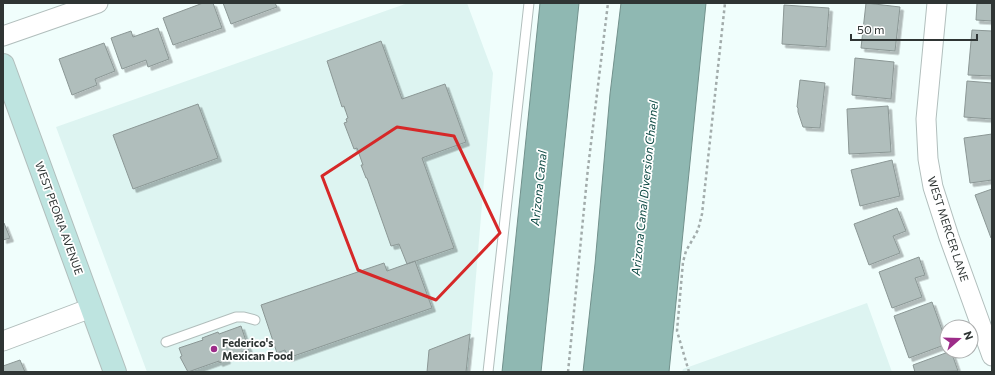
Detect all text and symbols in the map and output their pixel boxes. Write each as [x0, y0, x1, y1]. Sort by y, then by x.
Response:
scale bar [851, 16, 977, 42]
text: 50 m [857, 22, 885, 36]
water label: Arizona Canal Diversion Channel [628, 99, 660, 277]
water label: Arizona Canal [527, 149, 549, 227]
street label: WEST PEORIA AVENUE [33, 159, 86, 276]
street label: WEST MERCER LANE [925, 175, 972, 283]
north arrow [939, 319, 979, 359]
text: N [961, 329, 976, 342]
place label: Federico's Mexican Food [222, 336, 293, 362]
marker: Federico's Mexican Food [209, 344, 219, 354]

